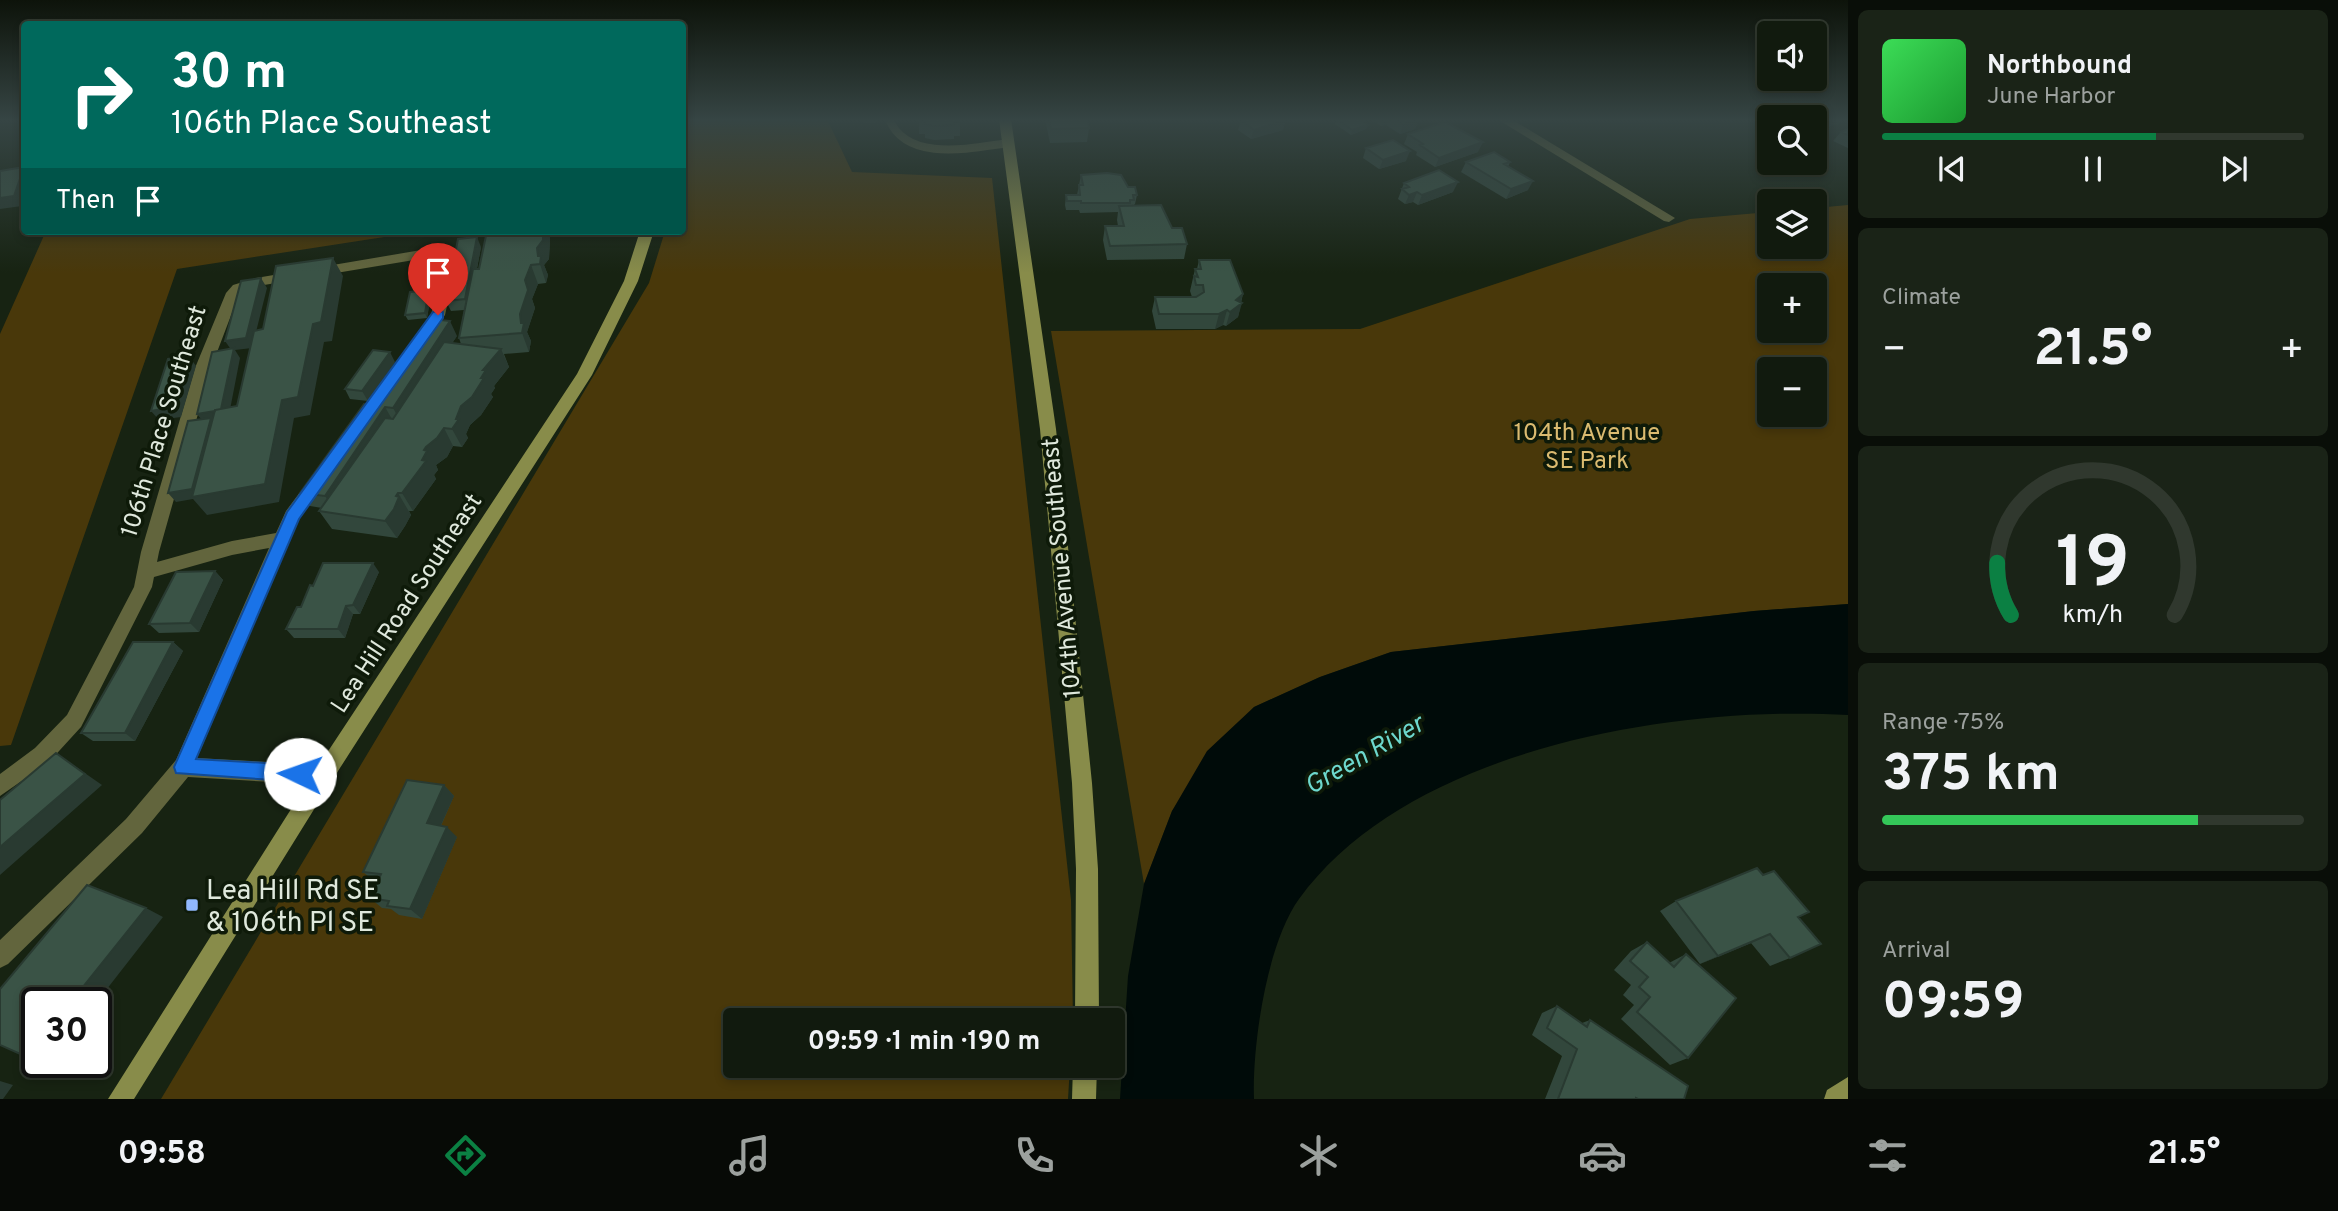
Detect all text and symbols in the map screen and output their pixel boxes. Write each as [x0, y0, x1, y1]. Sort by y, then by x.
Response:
map controls [1757, 21, 1827, 427]
button: sound [1757, 21, 1827, 91]
text: 30 m [171, 44, 287, 106]
icon: right [56, 49, 147, 140]
text: Northbound [1987, 50, 2132, 83]
text: June Harbor [1987, 83, 2115, 112]
text: 106th Place Southeast [171, 105, 492, 145]
button: search [1757, 105, 1827, 175]
icon: previous [1933, 150, 1971, 188]
icon: pause [2074, 150, 2112, 188]
icon: next [2215, 150, 2253, 188]
icon: arrive [129, 182, 167, 220]
text: Then [56, 185, 115, 218]
button: layers [1757, 189, 1827, 259]
pin [408, 243, 468, 315]
icon: arrive [419, 254, 457, 292]
button: + [1757, 273, 1827, 343]
text: Climate [1882, 284, 1961, 313]
street label: 106th Place Southeast [115, 302, 214, 541]
text: 21.5° [2034, 318, 2152, 384]
text: − [1882, 327, 1907, 376]
text: + [2279, 327, 2304, 376]
button: − [1757, 357, 1827, 427]
park label: 104th Avenue SE Park [1514, 419, 1660, 477]
street label: 104th Avenue Southeast [1037, 437, 1089, 699]
street label: Lea Hill Road Southeast [325, 489, 490, 719]
text: 19 [2056, 522, 2130, 614]
text: km/h [2063, 600, 2123, 632]
water label: Green River [1300, 708, 1433, 804]
text: Range · 75% [1882, 709, 2004, 738]
position arrow [263, 737, 337, 811]
text: 375 km [1882, 743, 2060, 809]
place label: Lea Hill Rd SE & 106th Pl SE [206, 874, 380, 942]
marker: Lea Hill Rd SE & 106th Pl SE [184, 897, 200, 913]
text: Arrival [1882, 937, 1951, 966]
text: 09:59 [1882, 971, 2025, 1037]
speed limit sign: 30 [21, 987, 112, 1078]
text: 09:59 · 1 min · 190 m [808, 1026, 1040, 1059]
icon: directions [441, 1131, 490, 1180]
icon: music [725, 1131, 774, 1180]
icon: phone [1010, 1131, 1059, 1180]
icon: climate [1294, 1131, 1343, 1180]
icon: car [1578, 1131, 1627, 1180]
icon: filters [1863, 1131, 1912, 1180]
text: 09:58 [118, 1135, 206, 1175]
text: 21.5° [2147, 1135, 2220, 1175]

